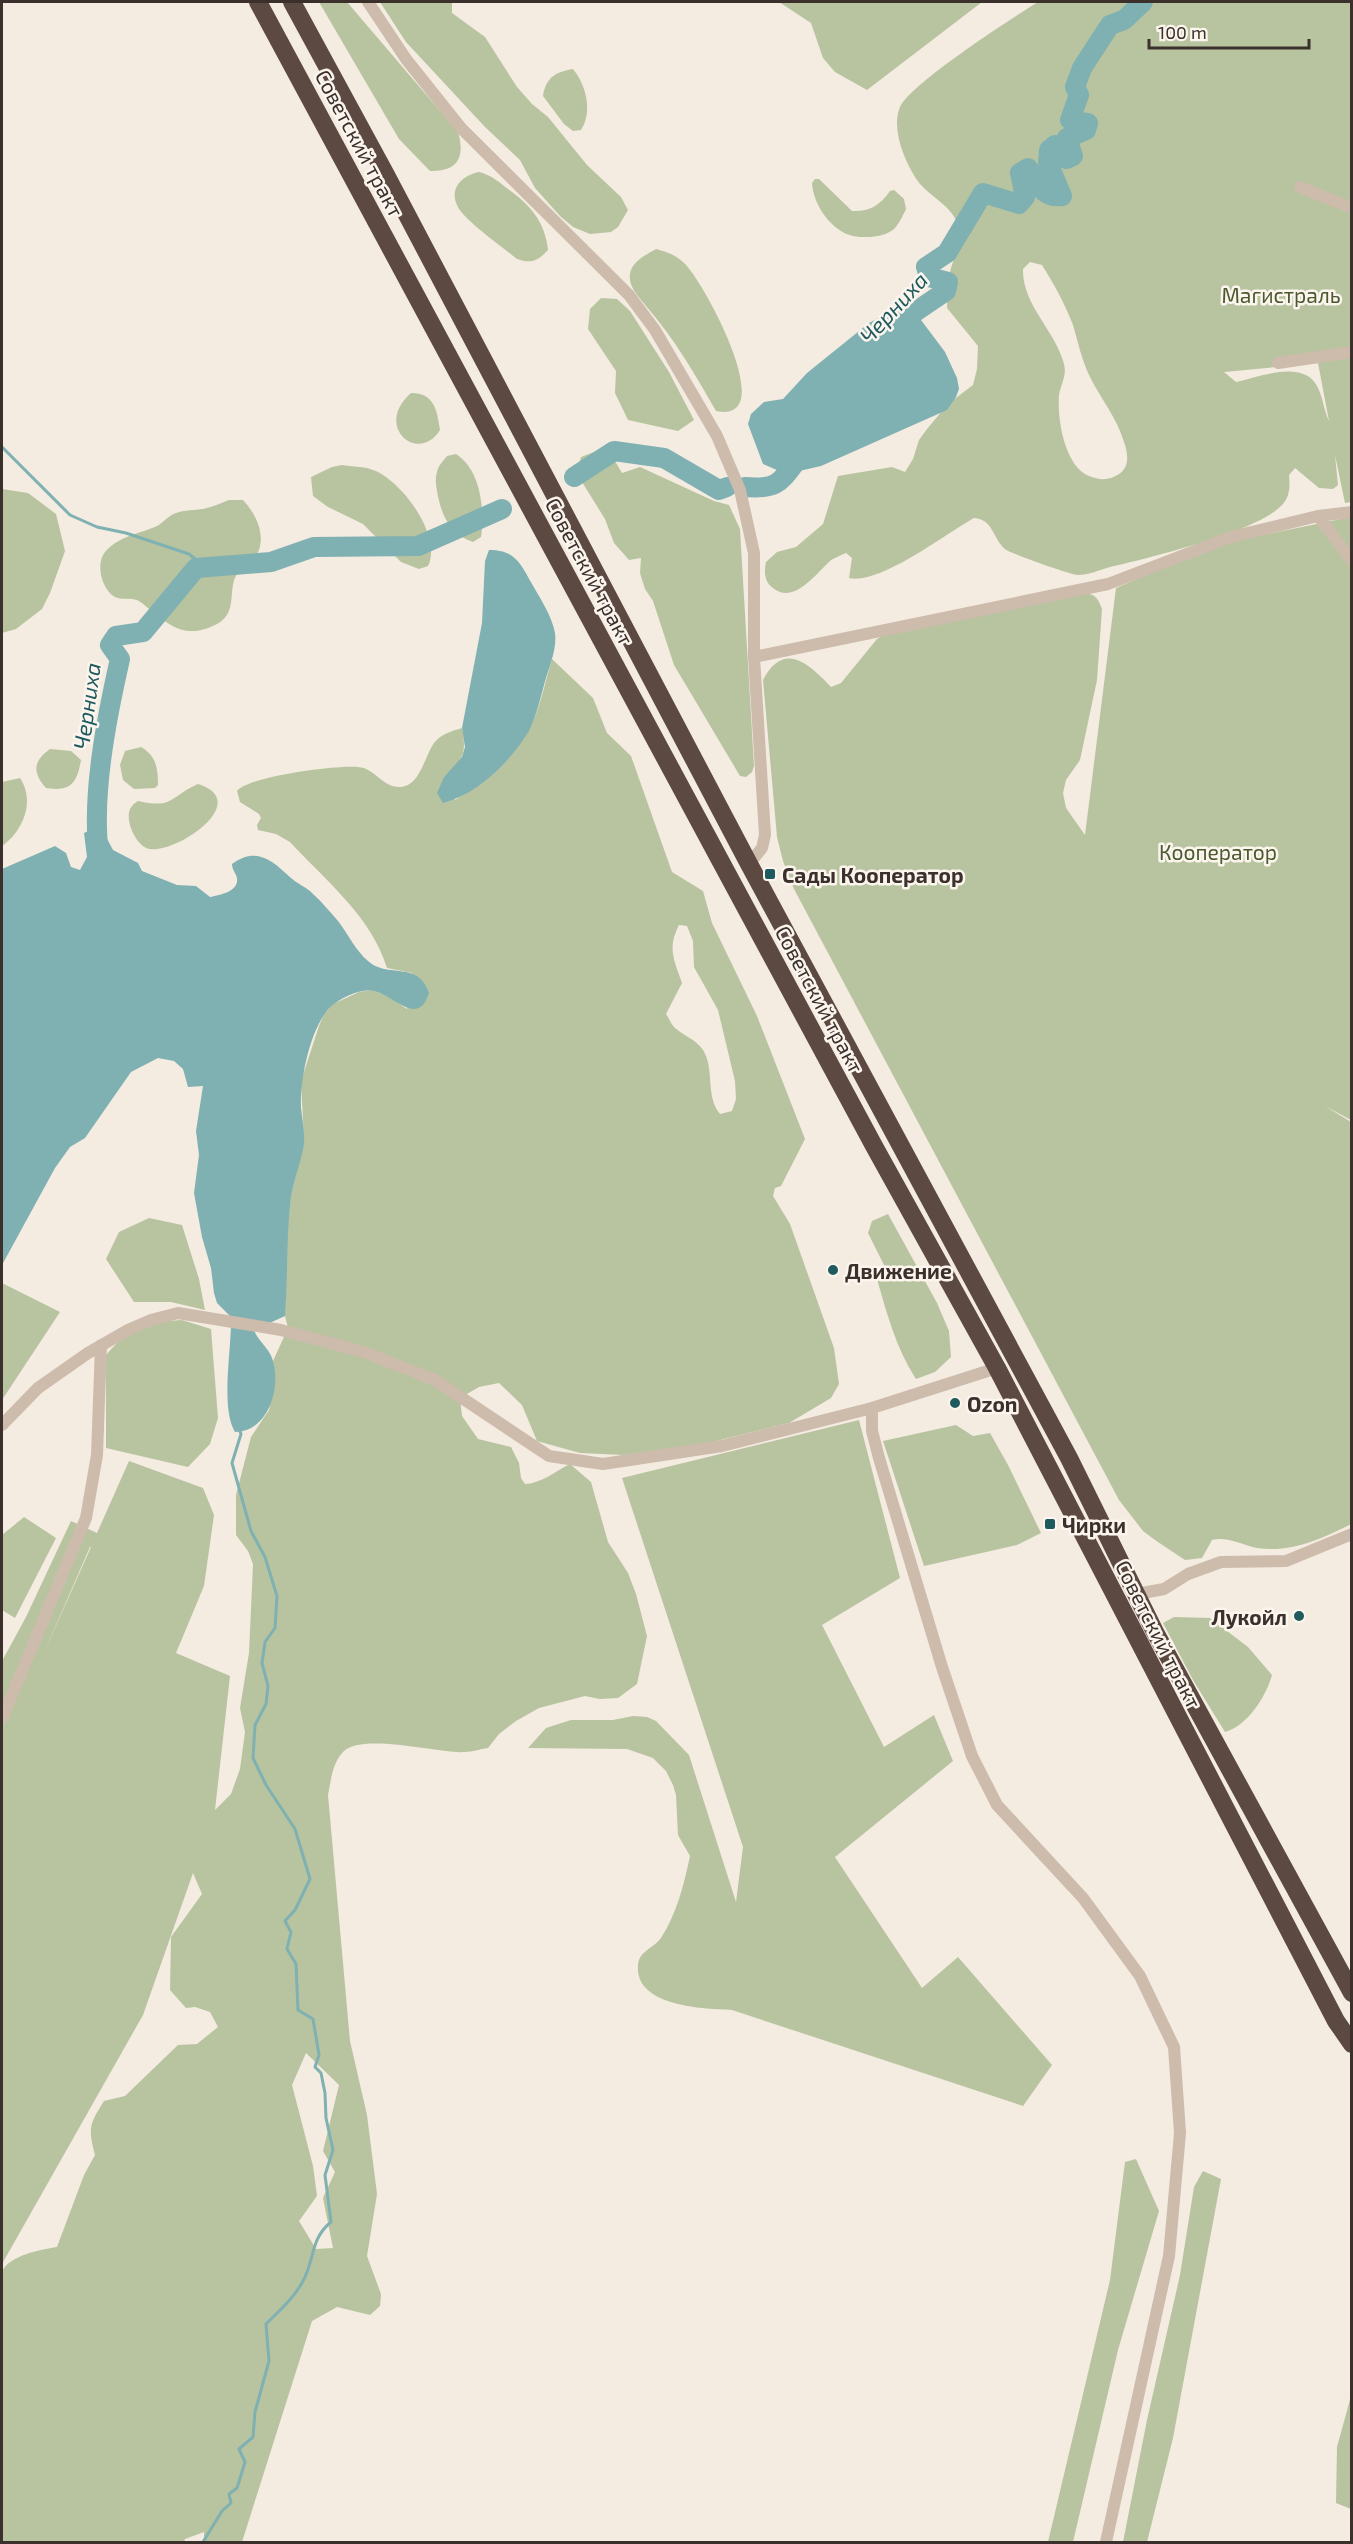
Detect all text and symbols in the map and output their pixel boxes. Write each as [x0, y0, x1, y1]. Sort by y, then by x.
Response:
scale bar [1149, 12, 1310, 50]
text: 100 m [1158, 21, 1207, 43]
street label: Советский тракт [311, 65, 409, 221]
water label: Черниха [854, 266, 932, 348]
park label: Магистраль [1221, 282, 1341, 307]
street label: Советский тракт [541, 493, 639, 649]
water label: Черниха [67, 661, 105, 751]
park label: Кооператор [1159, 839, 1277, 864]
place label: Сады Кооператор [782, 862, 964, 887]
marker: Сады Кооператор [763, 867, 777, 881]
street label: Советский тракт [771, 921, 869, 1077]
place label: Движение [845, 1258, 952, 1283]
marker: Движение [826, 1263, 840, 1277]
place label: Ozon [967, 1391, 1017, 1416]
marker: Ozon [948, 1396, 962, 1410]
place label: Чирки [1062, 1512, 1126, 1537]
marker: Чирки [1043, 1517, 1057, 1531]
street label: Советский тракт [1111, 1556, 1207, 1712]
place label: Лукойл [1211, 1604, 1287, 1629]
marker: Лукойл [1292, 1609, 1306, 1623]

